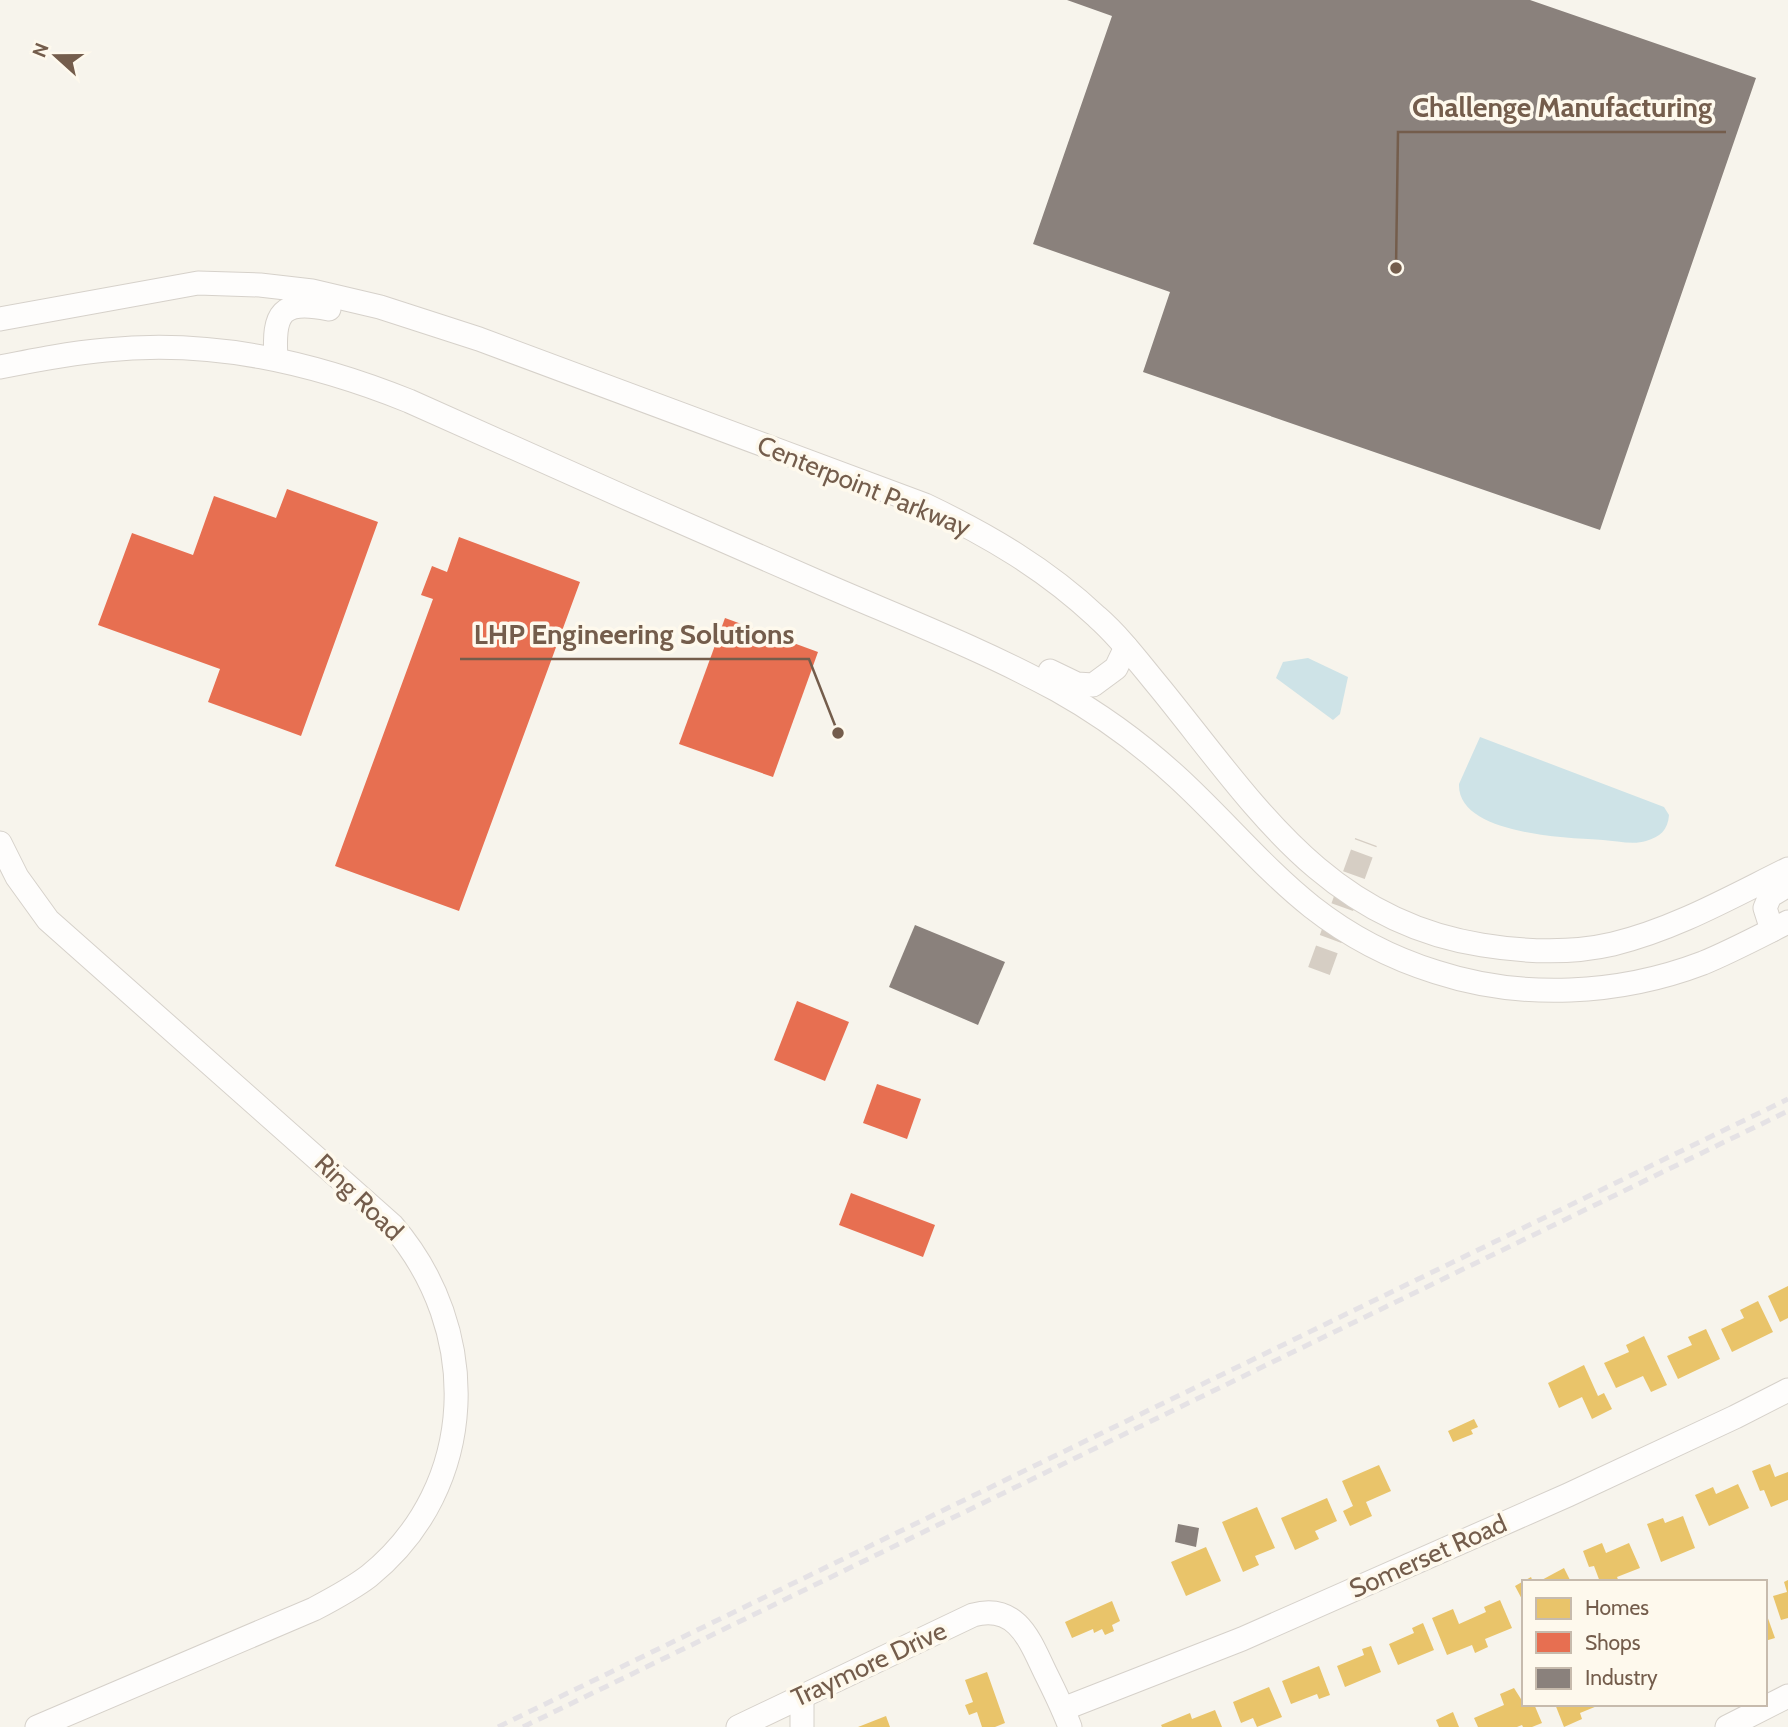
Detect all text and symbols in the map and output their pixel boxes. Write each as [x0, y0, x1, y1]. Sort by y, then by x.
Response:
north arrow [21, 21, 91, 91]
text: N [27, 40, 54, 60]
callout: Challenge Manufacturing [1398, 83, 1726, 132]
text: Challenge Manufacturing [1412, 90, 1712, 124]
street label: Centerpoint Parkway [753, 429, 975, 543]
callout: LHP Engineering Solutions [460, 610, 809, 659]
text: LHP Engineering Solutions [474, 617, 794, 651]
street label: Ring Road [308, 1147, 410, 1247]
street label: Somerset Road [1344, 1507, 1512, 1605]
legend [1522, 1580, 1767, 1706]
text: Homes [1585, 1595, 1649, 1620]
street label: Traymore Drive [786, 1614, 952, 1714]
text: Shops [1585, 1630, 1641, 1655]
text: Industry [1585, 1665, 1658, 1690]

